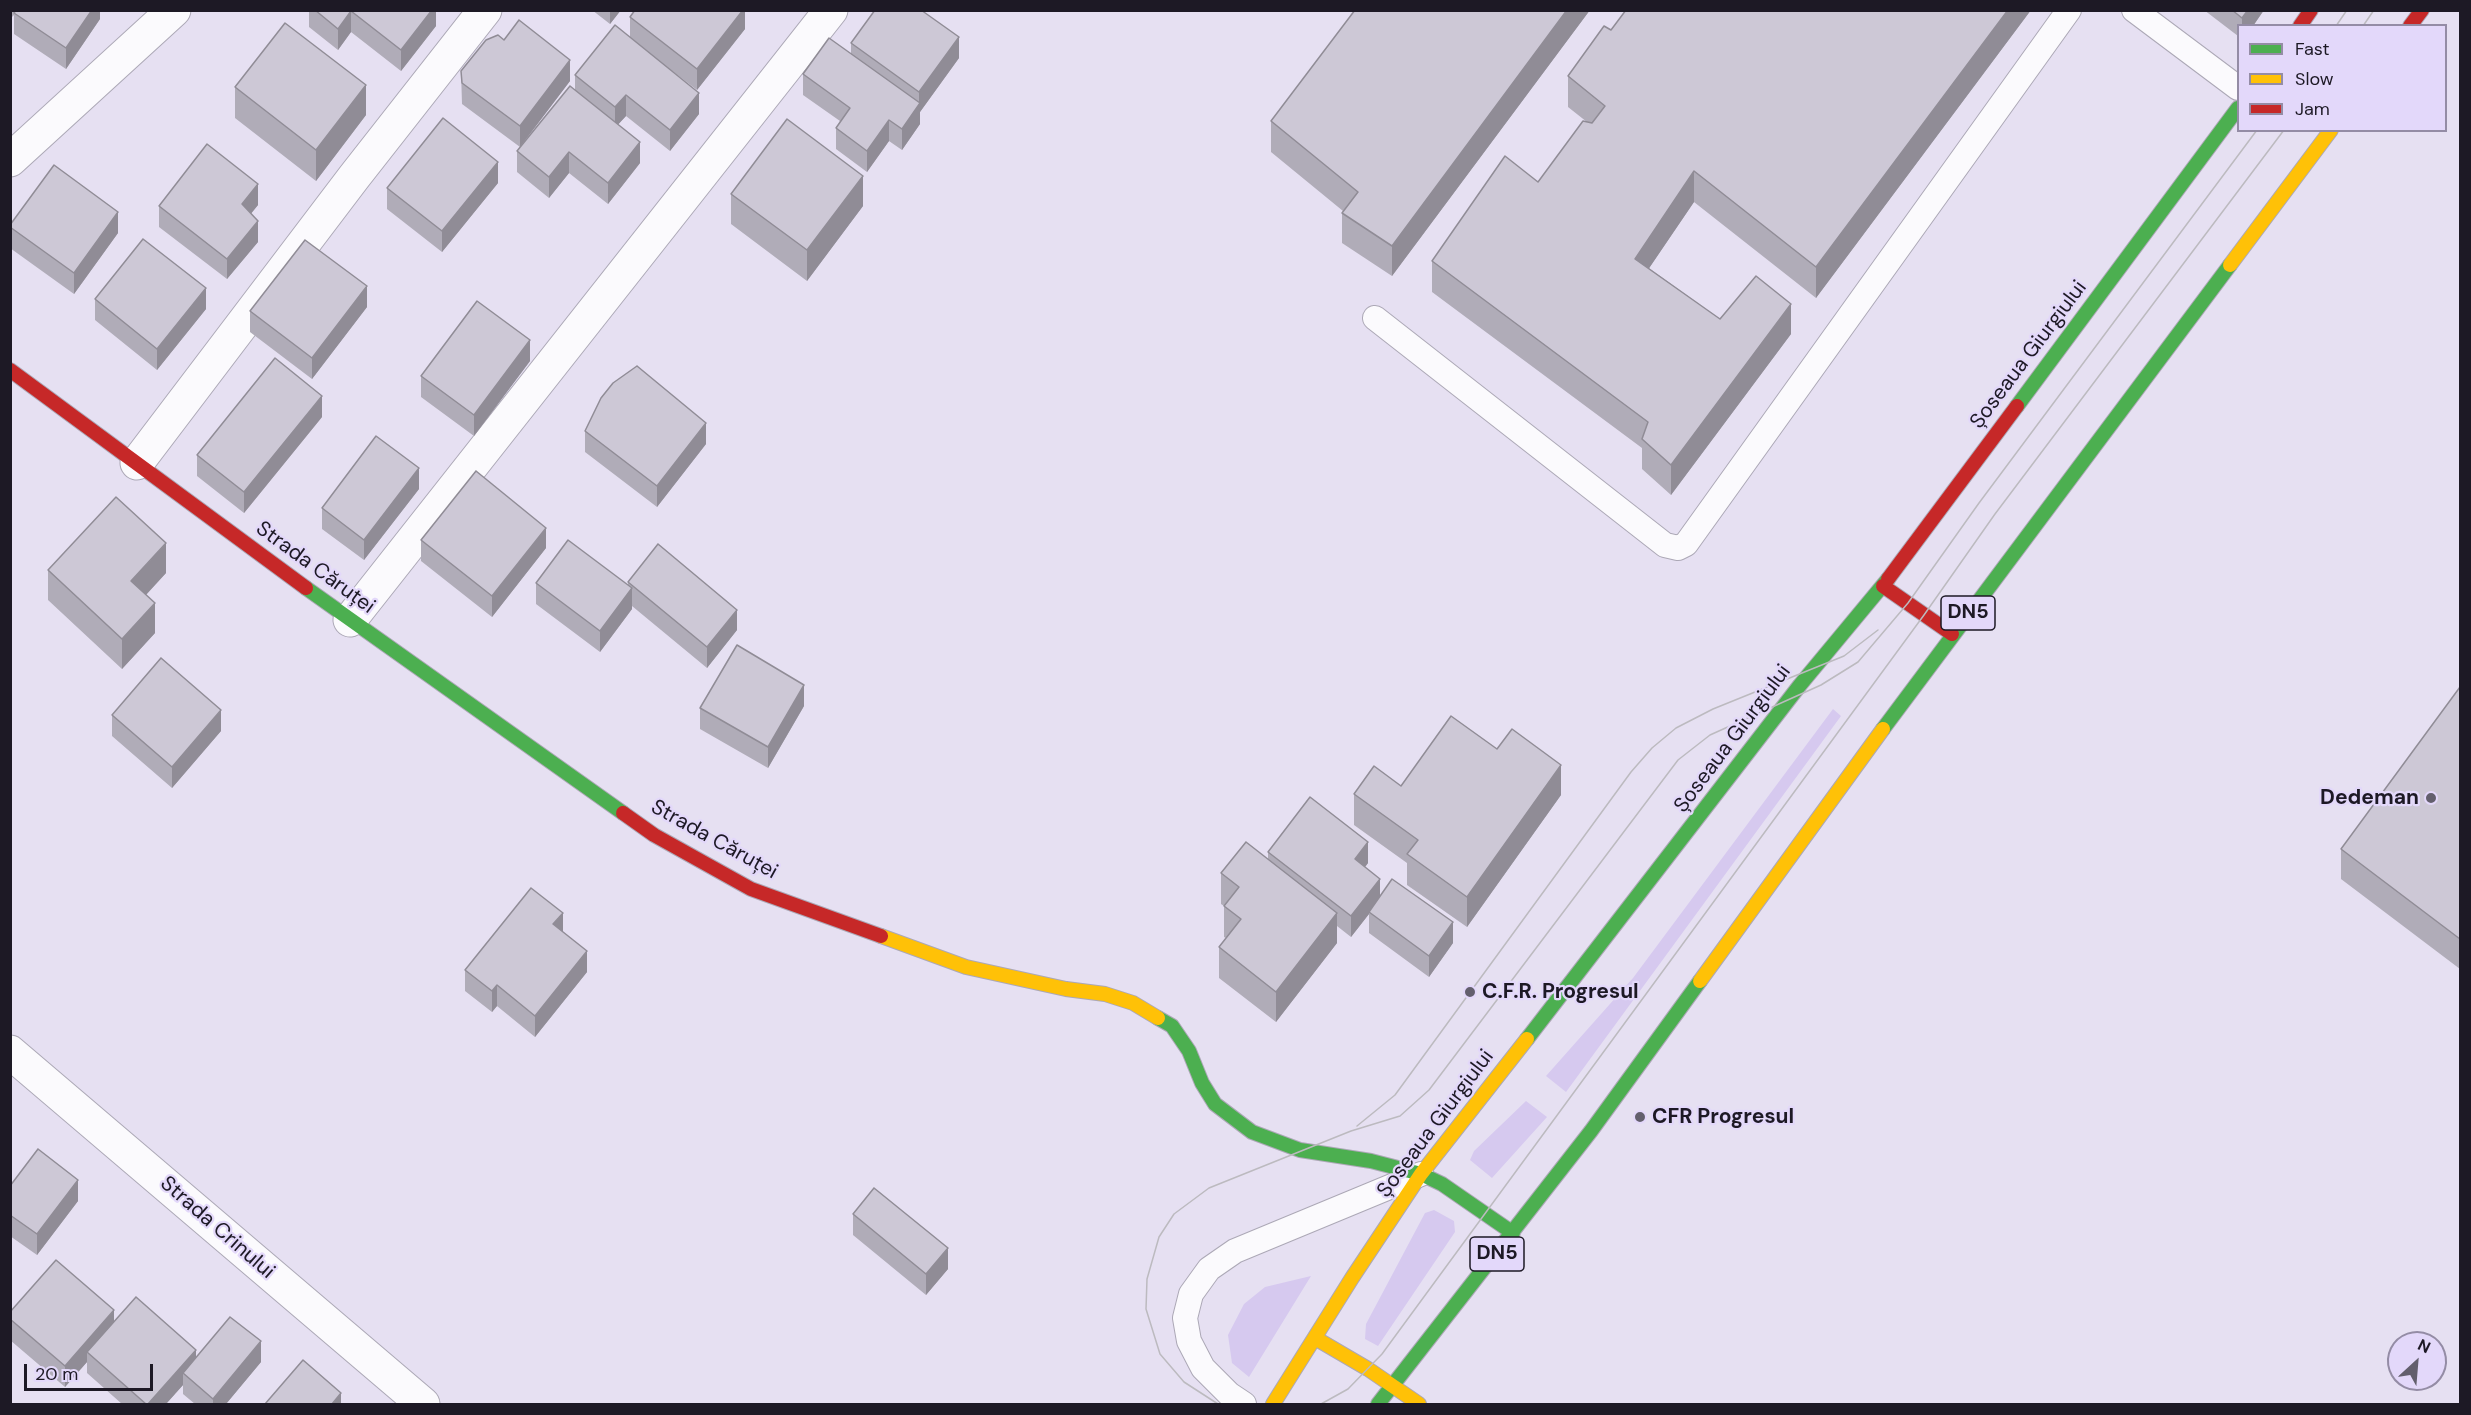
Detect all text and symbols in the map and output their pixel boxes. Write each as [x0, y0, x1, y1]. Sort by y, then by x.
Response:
legend [2237, 24, 2447, 132]
text: Fast [2295, 37, 2330, 61]
text: Slow [2295, 67, 2334, 91]
text: Jam [2295, 97, 2330, 121]
street label: Șoseaua Giurgiului [1965, 276, 2093, 434]
street label: Strada Căruței [251, 516, 379, 620]
road number: DN5 [1941, 596, 1995, 630]
street label: Șoseaua Giurgiului [1669, 660, 1797, 818]
place label: Dedeman [2320, 785, 2419, 811]
marker: Dedeman [2424, 791, 2438, 805]
street label: Strada Căruței [646, 795, 782, 885]
place label: C.F.R. Progresul [1482, 979, 1639, 1005]
marker: C.F.R. Progresul [1463, 985, 1477, 999]
street label: Șoseaua Giurgiului [1372, 1045, 1500, 1203]
place label: CFR Progresul [1652, 1104, 1794, 1130]
marker: CFR Progresul [1633, 1110, 1647, 1124]
street label: Strada Crinului [155, 1171, 279, 1285]
road number: DN5 [1470, 1237, 1524, 1271]
north arrow [2387, 1331, 2447, 1391]
text: N [2414, 1334, 2434, 1358]
scale bar [27, 1352, 156, 1390]
text: 20 m [35, 1362, 78, 1386]

